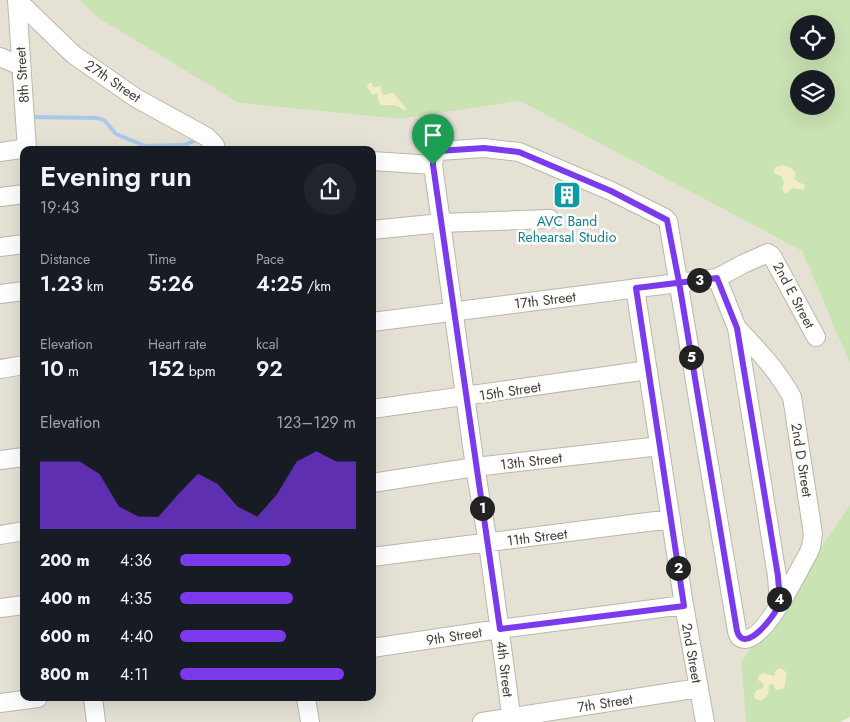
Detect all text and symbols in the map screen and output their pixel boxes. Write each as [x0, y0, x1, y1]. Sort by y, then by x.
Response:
map controls [790, 15, 835, 115]
button: locate [790, 15, 835, 60]
street label: 8th Street [10, 46, 34, 104]
street label: 27th Street [81, 55, 145, 107]
button: layers [790, 70, 835, 115]
pin [412, 114, 454, 165]
icon: arrive [419, 121, 447, 149]
text: Evening run [40, 156, 192, 197]
button: share [304, 163, 356, 215]
building icon: AVC Band Rehearsal Studio [552, 180, 582, 210]
text: 19:43 [40, 196, 79, 219]
place label: AVC Band Rehearsal Studio [518, 211, 617, 247]
text: Distance [40, 249, 90, 269]
text: Time [148, 249, 176, 269]
text: Pace [256, 249, 284, 269]
street label: 2nd E Street [768, 258, 820, 332]
pin: 3 [686, 268, 712, 292]
text: 1.23 [40, 269, 83, 299]
text: 5:26 [148, 269, 194, 299]
text: 4:25 [256, 269, 303, 299]
text: 3 [695, 270, 704, 290]
text: km [83, 276, 104, 296]
text: /km [303, 276, 331, 296]
street label: 17th Street [513, 286, 578, 314]
text: Elevation [40, 334, 93, 354]
text: Heart rate [148, 334, 206, 354]
text: kcal [256, 334, 279, 354]
pin: 5 [678, 344, 704, 370]
text: 5 [687, 347, 696, 367]
text: 10 [40, 354, 64, 384]
text: 152 [148, 354, 185, 384]
text: 92 [256, 354, 283, 384]
text: m [64, 361, 79, 381]
text: bpm [185, 361, 216, 381]
street label: 15th Street [478, 376, 543, 406]
text: Elevation [40, 411, 100, 434]
text: 123–129 m [276, 411, 356, 434]
street label: 2nd D Street [786, 422, 818, 499]
street label: 13th Street [499, 447, 564, 475]
pin: 1 [470, 496, 494, 520]
text: 1 [479, 498, 486, 518]
street label: 11th Street [506, 523, 569, 551]
text: 200 m [40, 549, 90, 572]
text: 4:36 [120, 549, 152, 572]
pin: 2 [666, 556, 690, 580]
text: 2 [674, 558, 683, 578]
pin: 4 [766, 586, 792, 612]
text: 400 m [40, 587, 90, 610]
text: 4:35 [120, 587, 152, 610]
text: 4 [775, 589, 784, 609]
street label: 2nd Street [677, 621, 707, 685]
street label: 9th Street [425, 622, 484, 650]
text: 600 m [40, 625, 90, 648]
text: 4:40 [120, 625, 153, 648]
street label: 4th Street [492, 640, 518, 699]
text: 800 m [40, 663, 89, 686]
text: 4:11 [120, 663, 149, 686]
street label: 7th Street [576, 689, 635, 717]

